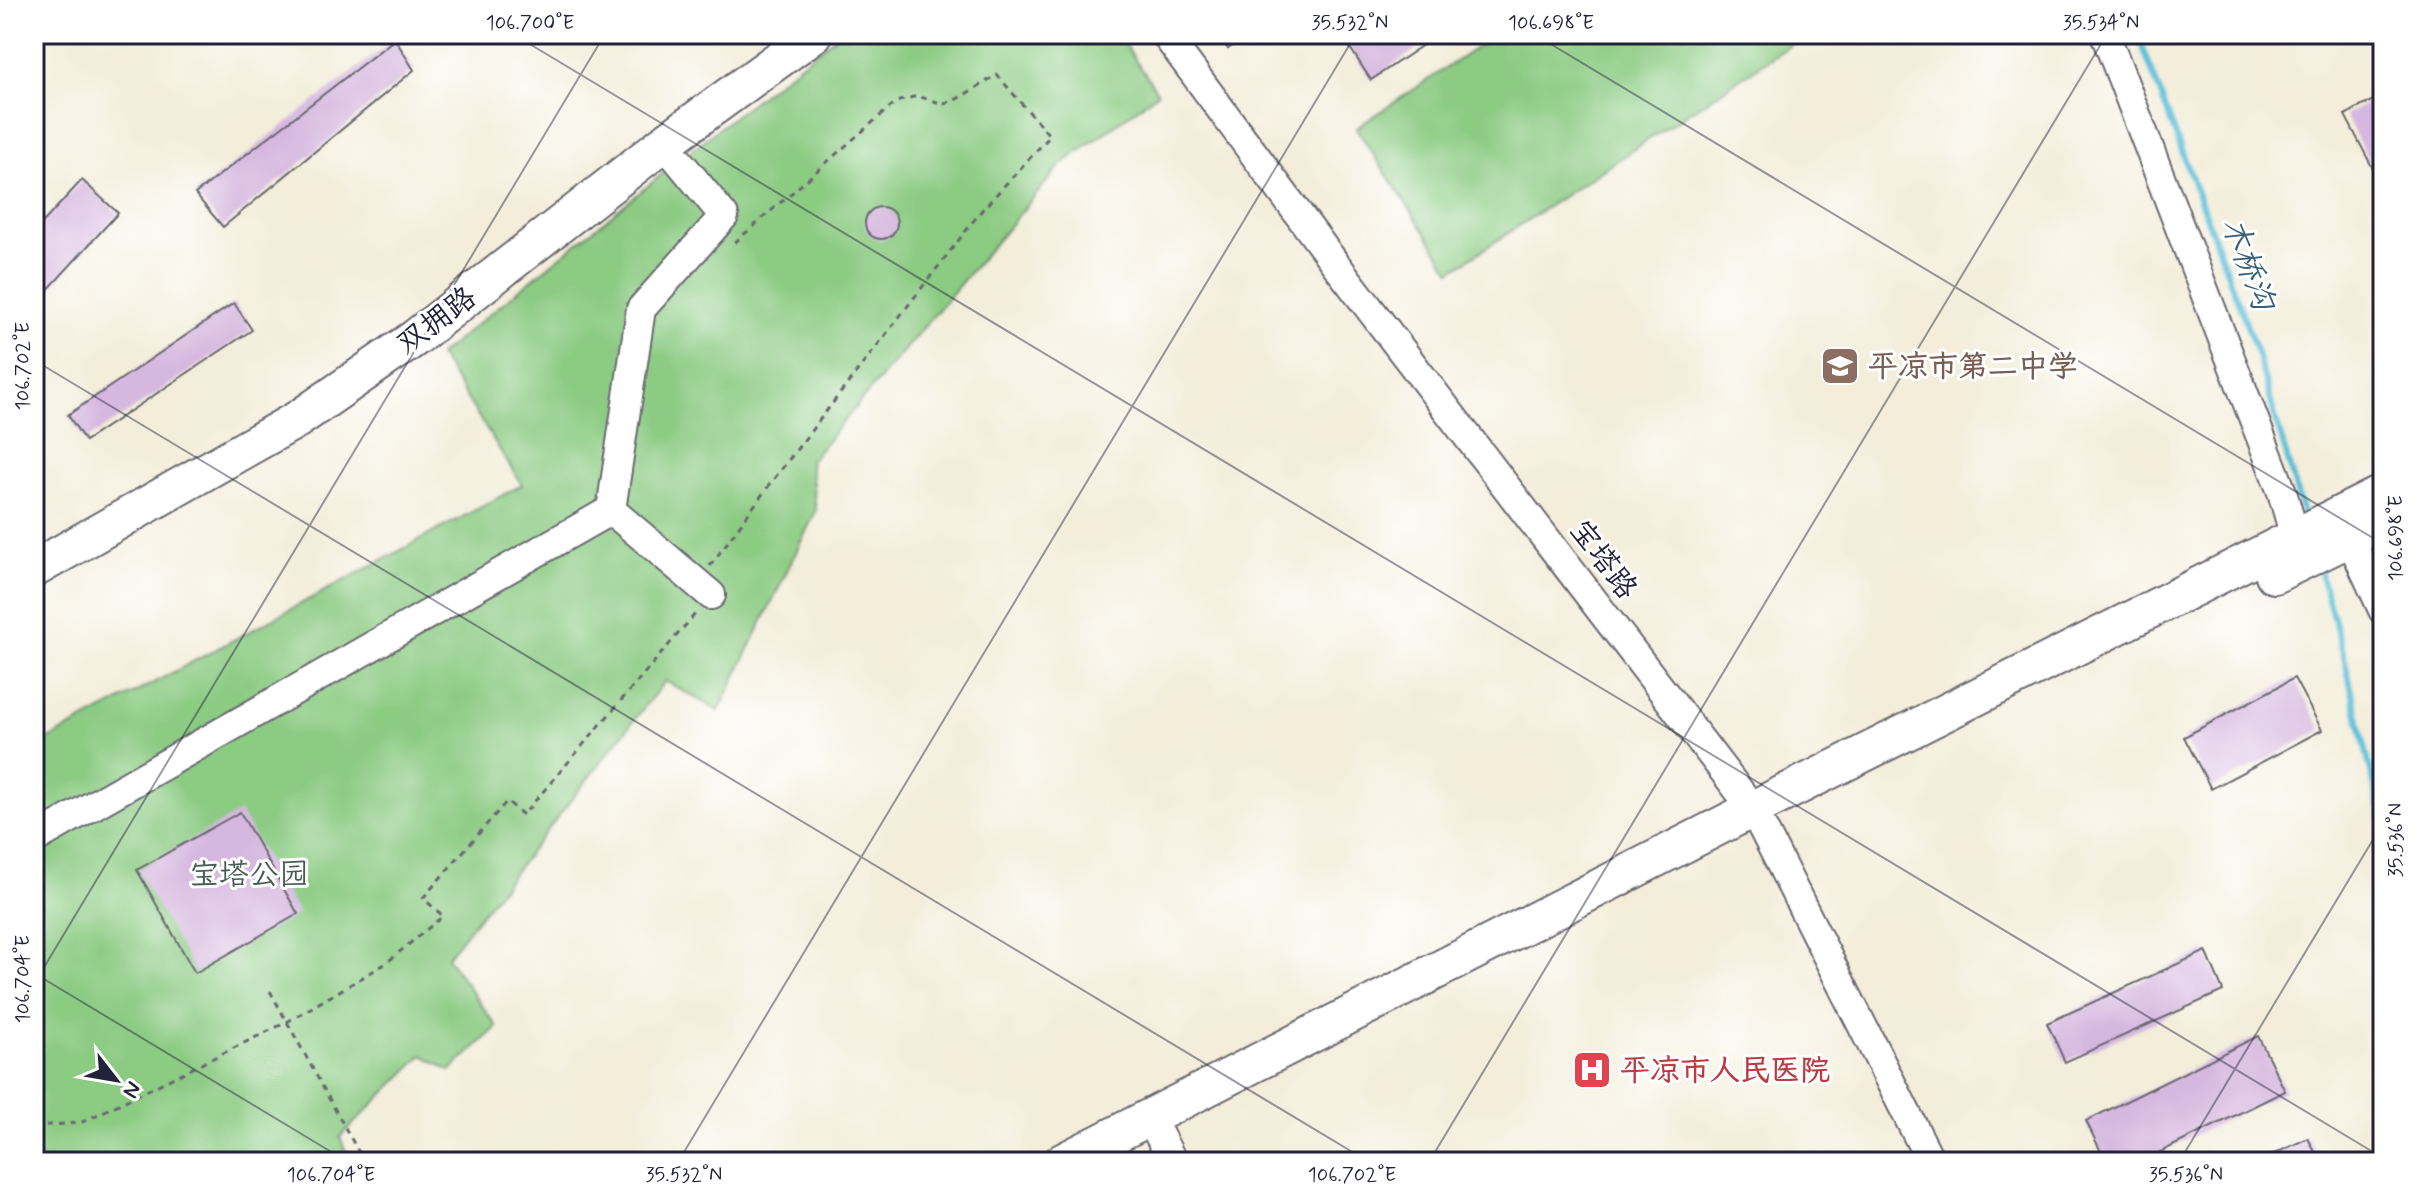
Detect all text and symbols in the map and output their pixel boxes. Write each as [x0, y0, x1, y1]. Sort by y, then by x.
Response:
text: 106.700°E [486, 10, 574, 37]
text: 35.532°N [1312, 10, 1388, 37]
text: 106.698°E [1508, 10, 1594, 37]
text: 35.534°N [2063, 10, 2139, 37]
water label: 木桥沟 [2211, 211, 2284, 319]
street label: 双拥路 [389, 279, 485, 364]
text: 106.702°E [10, 322, 37, 410]
school or university icon: 平凉市第二中学 [1819, 345, 1861, 387]
place label: 平凉市第二中学 [1868, 348, 2078, 387]
text: 106.698°E [2383, 495, 2410, 581]
street label: 宝塔路 [1560, 512, 1645, 608]
text: 35.536°N [2383, 803, 2410, 877]
park label: 宝塔公园 [189, 856, 309, 895]
text: 106.704°E [10, 935, 37, 1023]
north arrow [76, 1040, 156, 1120]
hospital icon: 平凉市人民医院 [1571, 1049, 1613, 1091]
place label: 平凉市人民医院 [1620, 1052, 1830, 1091]
text: N [116, 1076, 147, 1103]
text: 106.704°E [287, 1162, 375, 1189]
text: 35.532°N [646, 1162, 722, 1189]
text: 106.702°E [1308, 1162, 1396, 1189]
text: 35.536°N [2149, 1162, 2223, 1189]

